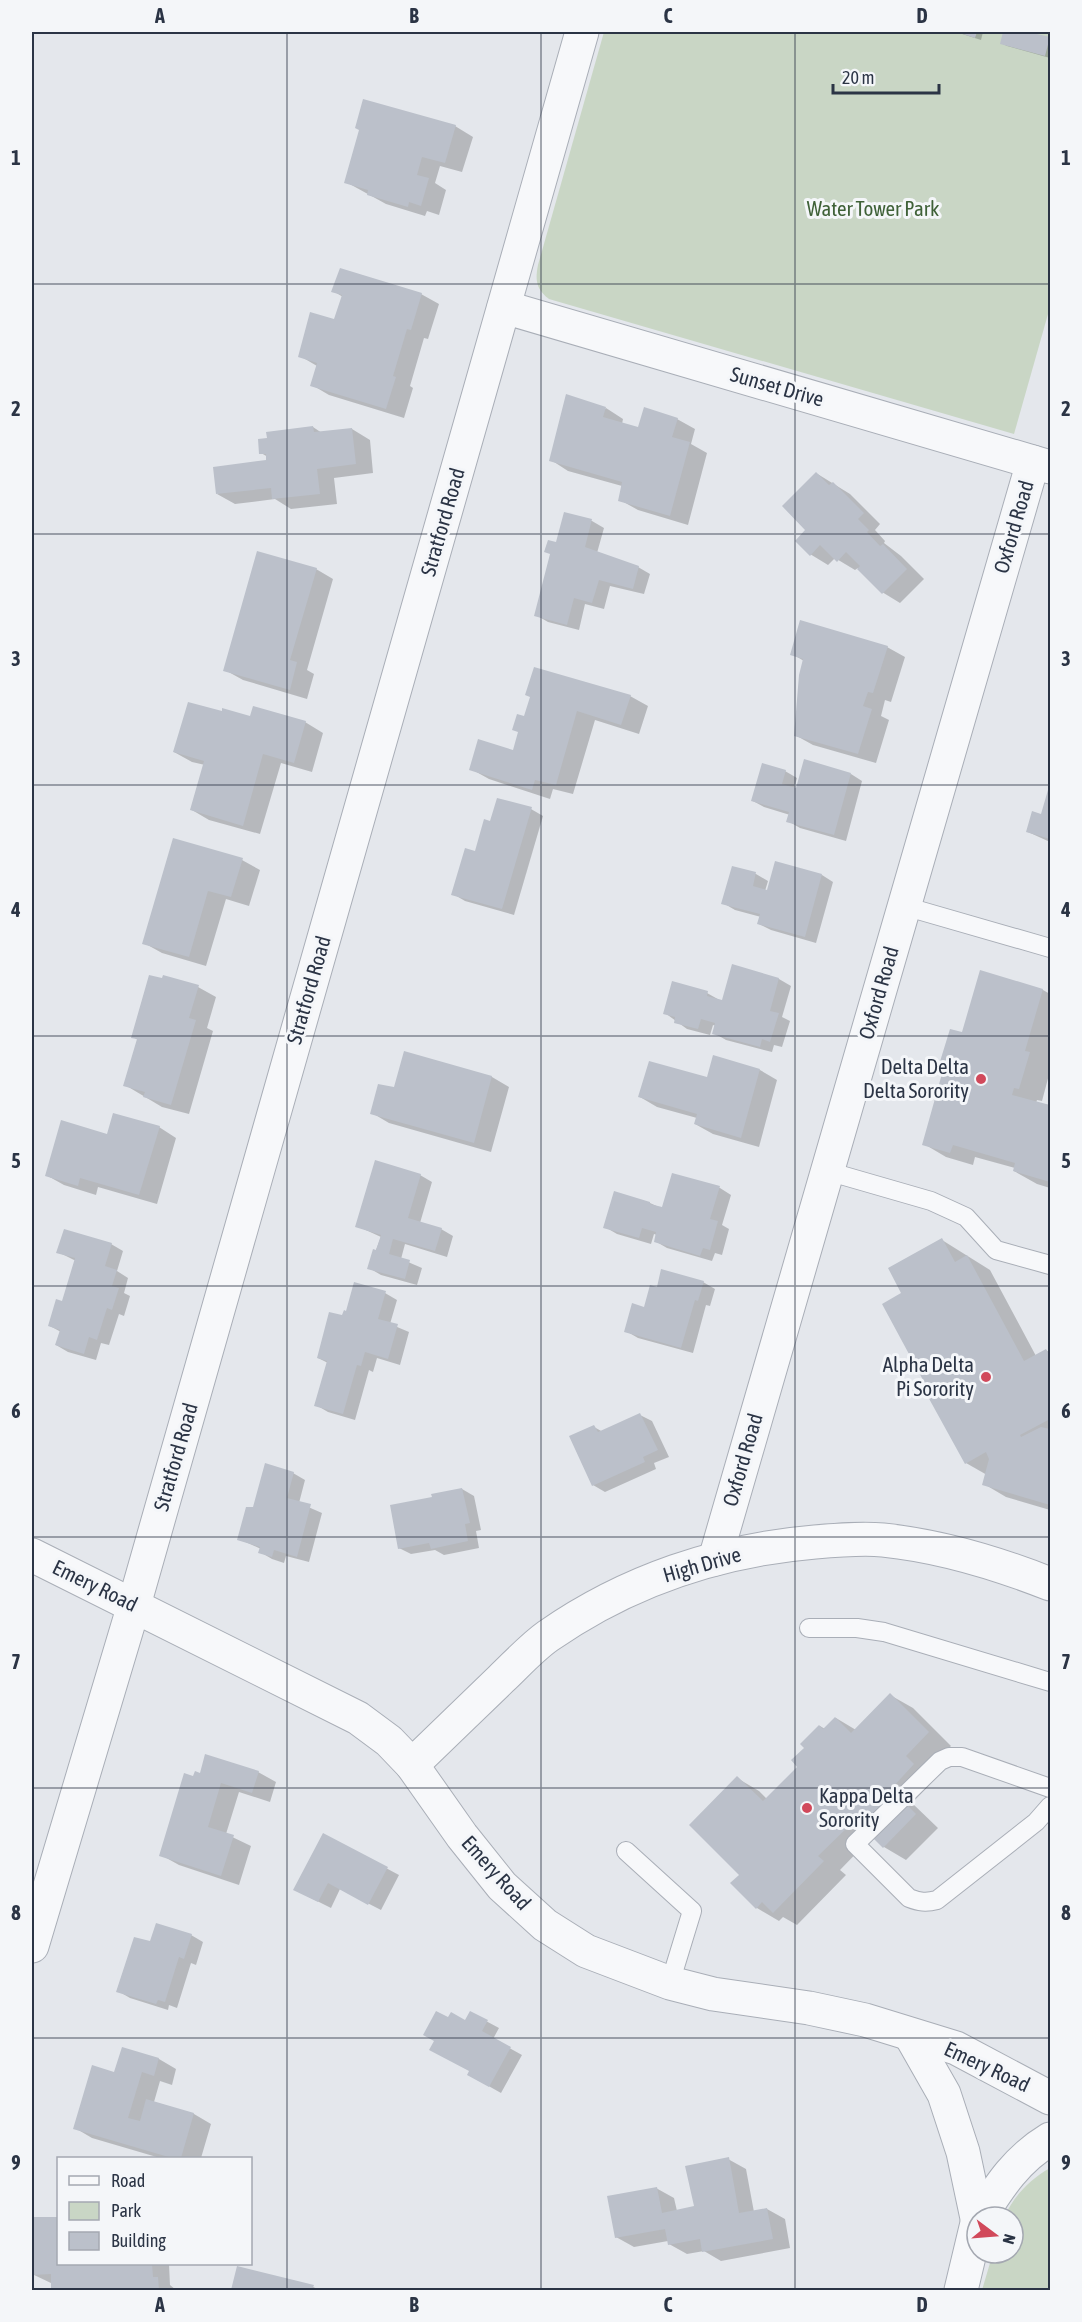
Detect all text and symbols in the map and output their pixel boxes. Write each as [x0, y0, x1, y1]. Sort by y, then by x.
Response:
text: A [154, 4, 165, 27]
text: B [409, 4, 419, 27]
text: C [664, 4, 673, 27]
text: D [916, 4, 928, 27]
scale bar [833, 57, 940, 95]
text: 20 m [842, 67, 874, 88]
text: 1 [11, 146, 21, 169]
text: 1 [1061, 146, 1071, 169]
park label: Water Tower Park [807, 196, 939, 220]
street label: Sunset Drive [728, 361, 827, 411]
text: 2 [11, 397, 21, 420]
text: 2 [1061, 397, 1071, 420]
street label: Stratford Road [415, 465, 469, 579]
street label: Oxford Road [988, 478, 1038, 576]
text: 3 [11, 647, 21, 670]
text: 3 [1061, 647, 1071, 670]
text: 4 [10, 898, 21, 921]
text: 4 [1060, 898, 1071, 921]
street label: Stratford Road [281, 933, 335, 1047]
street label: Oxford Road [853, 944, 903, 1042]
place label: Delta Delta Delta Sorority [863, 1054, 969, 1102]
marker: Delta Delta Delta Sorority [974, 1072, 988, 1086]
text: 5 [11, 1149, 21, 1172]
text: 5 [1061, 1149, 1071, 1172]
place label: Alpha Delta Pi Sorority [883, 1352, 974, 1400]
marker: Alpha Delta Pi Sorority [979, 1370, 993, 1384]
text: 6 [11, 1399, 21, 1422]
text: 6 [1061, 1399, 1071, 1422]
street label: Stratford Road [148, 1400, 202, 1514]
street label: Oxford Road [717, 1411, 767, 1509]
street label: High Drive [660, 1541, 743, 1587]
street label: Emery Road [49, 1554, 142, 1616]
text: 7 [11, 1650, 21, 1673]
text: 7 [1061, 1650, 1071, 1673]
place label: Kappa Delta Sorority [819, 1783, 914, 1831]
marker: Kappa Delta Sorority [800, 1801, 814, 1815]
street label: Emery Road [457, 1830, 536, 1914]
text: 8 [11, 1901, 21, 1924]
text: 8 [1061, 1901, 1071, 1924]
street label: Emery Road [941, 2036, 1034, 2096]
text: 9 [11, 2151, 21, 2174]
text: 9 [1061, 2151, 1071, 2174]
legend [57, 2157, 252, 2265]
text: Road [111, 2170, 145, 2191]
text: Park [111, 2200, 141, 2221]
north arrow [965, 2205, 1025, 2265]
text: Building [111, 2230, 166, 2251]
text: N [999, 2232, 1019, 2246]
text: A [154, 2293, 165, 2316]
text: B [409, 2293, 419, 2316]
text: C [664, 2293, 673, 2316]
text: D [916, 2293, 928, 2316]

